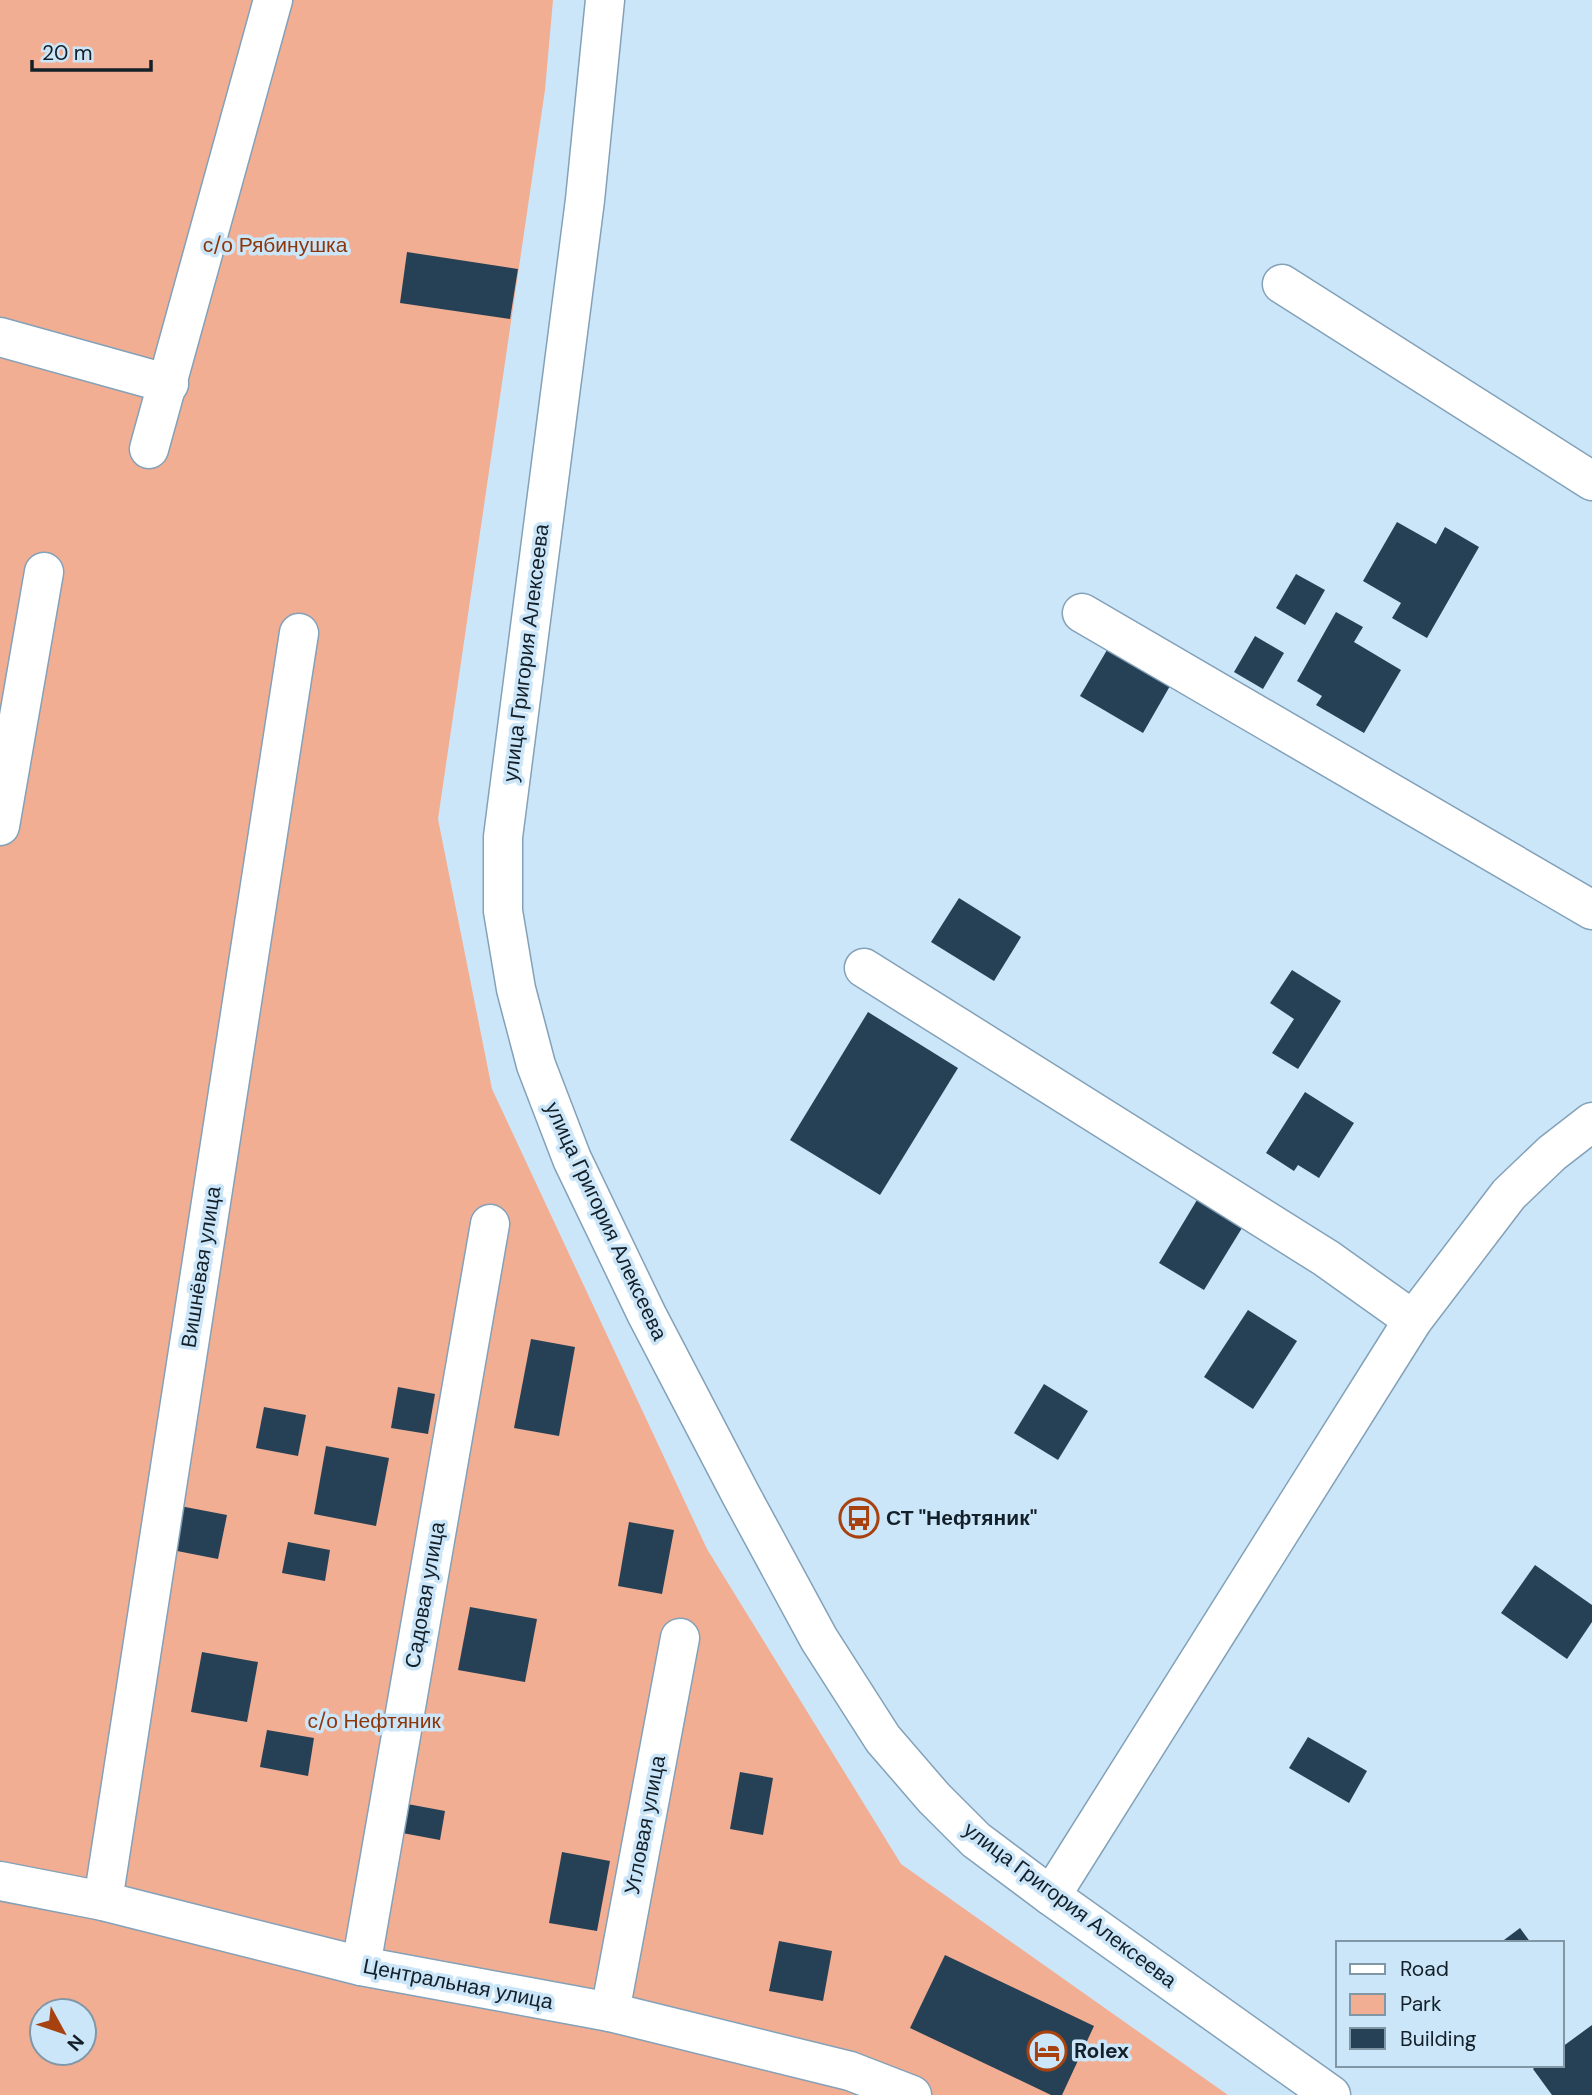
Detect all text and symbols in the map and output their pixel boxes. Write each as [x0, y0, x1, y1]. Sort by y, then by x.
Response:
scale bar [32, 28, 150, 72]
text: 20 m [42, 39, 93, 67]
park label: с/о Рябинушка [203, 231, 348, 259]
street label: улица Григория Алексеева [496, 522, 556, 784]
street label: улица Григория Алексеева [538, 1097, 674, 1345]
street label: Вишнёвая улица [174, 1184, 228, 1350]
bus stop icon: СТ "Нефтяник" [838, 1497, 880, 1539]
place label: СТ "Нефтяник" [886, 1504, 1037, 1532]
street label: Садовая улица [398, 1519, 452, 1670]
park label: с/о Нефтяник [307, 1707, 441, 1735]
street label: Угловая улица [618, 1753, 672, 1897]
street label: улица Григория Алексеева [958, 1816, 1182, 1995]
legend [1336, 1941, 1564, 2067]
street label: Центральная улица [361, 1952, 556, 2016]
text: Road [1400, 1955, 1449, 1983]
text: Park [1400, 1990, 1442, 2018]
north arrow [28, 1997, 98, 2067]
text: Building [1400, 2025, 1477, 2053]
text: N [62, 2029, 90, 2056]
hotel icon: Rolex [1026, 2030, 1068, 2072]
place label: Rolex [1074, 2037, 1129, 2065]

